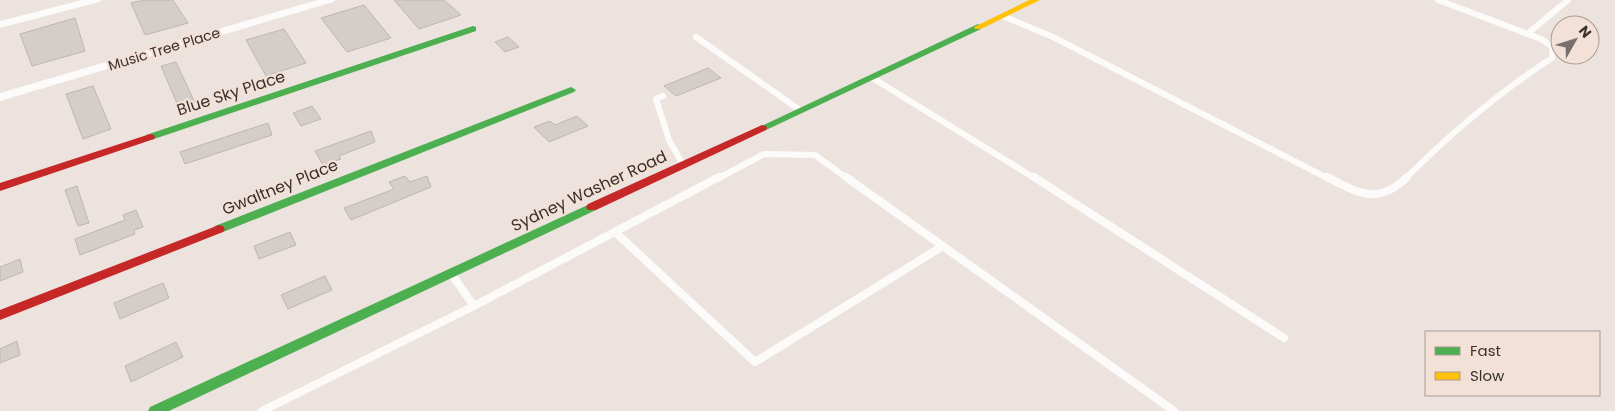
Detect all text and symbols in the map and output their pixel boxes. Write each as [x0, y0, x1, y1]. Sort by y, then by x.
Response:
north arrow [1550, 15, 1600, 65]
text: N [1574, 21, 1596, 42]
street label: Music Tree Place [106, 22, 223, 76]
street label: Blue Sky Place [174, 65, 288, 121]
street label: Sydney Washer Road [507, 145, 671, 237]
street label: Gwaltney Place [219, 153, 342, 221]
legend [1425, 331, 1600, 396]
text: Fast [1470, 340, 1501, 361]
text: Slow [1470, 365, 1505, 386]

